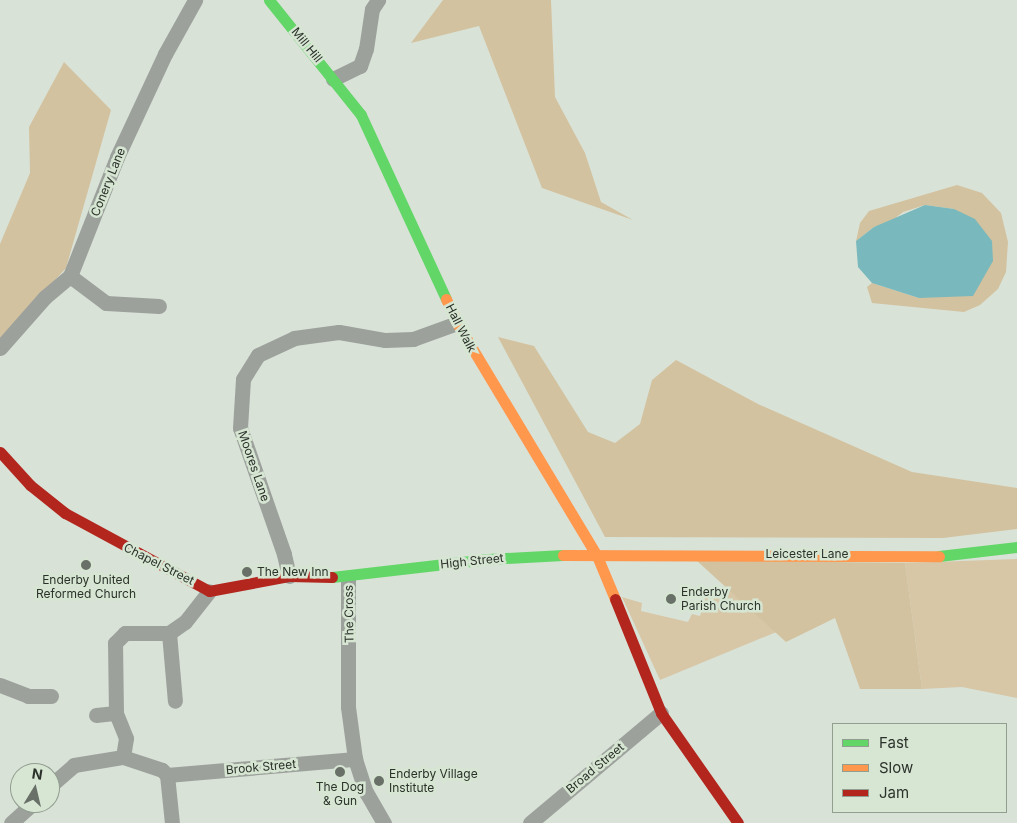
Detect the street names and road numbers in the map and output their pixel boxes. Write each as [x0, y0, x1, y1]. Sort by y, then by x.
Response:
street label: Mill Hill [289, 25, 325, 65]
street label: Conery Lane [88, 146, 128, 218]
street label: Hall Walk [443, 301, 479, 355]
street label: Moores Lane [235, 429, 273, 503]
street label: Chapel Street [121, 540, 197, 588]
street label: Leicester Lane [765, 547, 849, 561]
street label: High Street [440, 551, 504, 571]
street label: The Cross [341, 585, 357, 643]
street label: Broad Street [563, 740, 627, 796]
street label: Brook Street [225, 757, 297, 777]

